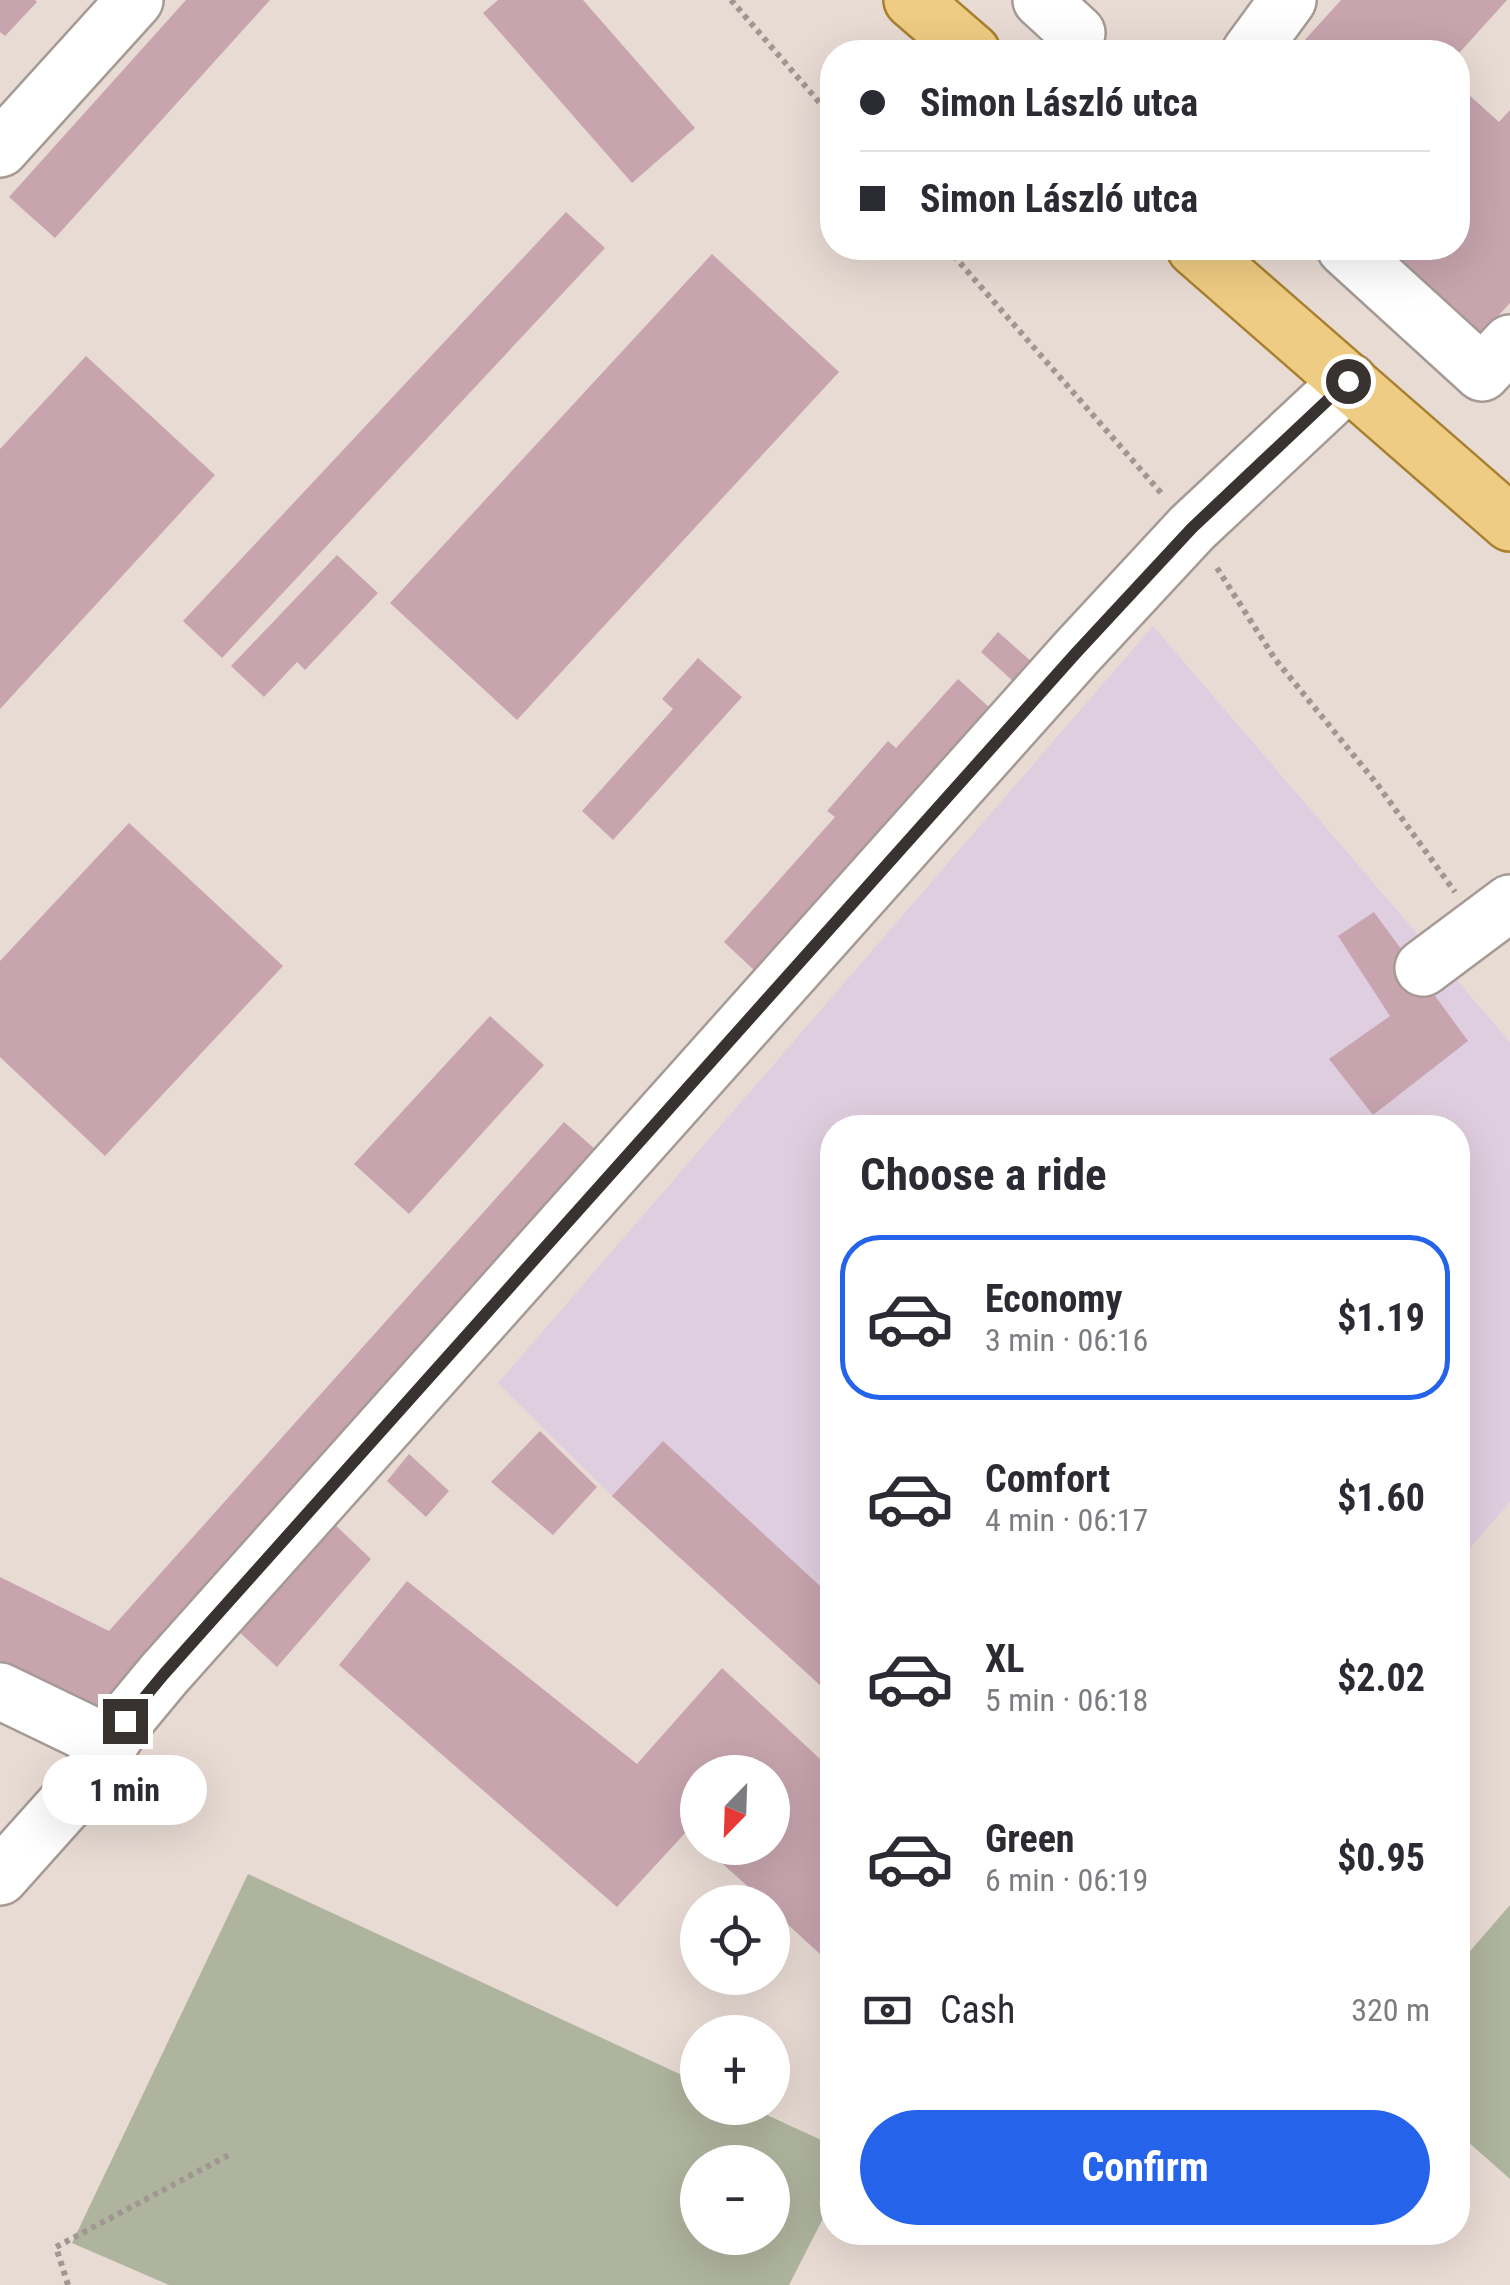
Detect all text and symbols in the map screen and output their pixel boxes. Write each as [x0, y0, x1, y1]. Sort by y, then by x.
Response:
text: Simon László utca [920, 81, 1198, 125]
text: Simon László utca [920, 177, 1198, 221]
route start [1326, 359, 1371, 404]
text: Choose a ride [860, 1148, 1107, 1201]
icon: car [865, 1273, 955, 1363]
text: Economy [985, 1277, 1122, 1321]
text: $1.19 [1337, 1296, 1425, 1340]
text: 3 min · 06:16 [985, 1321, 1148, 1359]
icon: car [865, 1453, 955, 1543]
text: Comfort [985, 1457, 1110, 1501]
text: $1.60 [1337, 1476, 1425, 1520]
text: 4 min · 06:17 [985, 1501, 1148, 1539]
icon: car [865, 1633, 955, 1723]
text: XL [985, 1637, 1024, 1681]
text: $2.02 [1337, 1656, 1425, 1700]
text: 5 min · 06:18 [985, 1681, 1148, 1719]
route end [103, 1699, 148, 1744]
north arrow [680, 1755, 790, 1865]
map controls [680, 1755, 790, 2255]
callout: 1 min [42, 1756, 208, 1826]
text: 1 min [89, 1771, 160, 1809]
icon: car [865, 1813, 955, 1903]
text: Green [985, 1817, 1075, 1861]
text: $0.95 [1337, 1836, 1425, 1880]
text: 6 min · 06:19 [985, 1861, 1148, 1899]
button: locate [680, 1885, 790, 1995]
icon: cash [860, 1983, 915, 2038]
text: Cash [940, 1988, 1015, 2032]
text: 320 m [1351, 1991, 1430, 2029]
button: + [680, 2015, 790, 2125]
button: Confirm [860, 2110, 1430, 2225]
button: − [680, 2145, 790, 2255]

